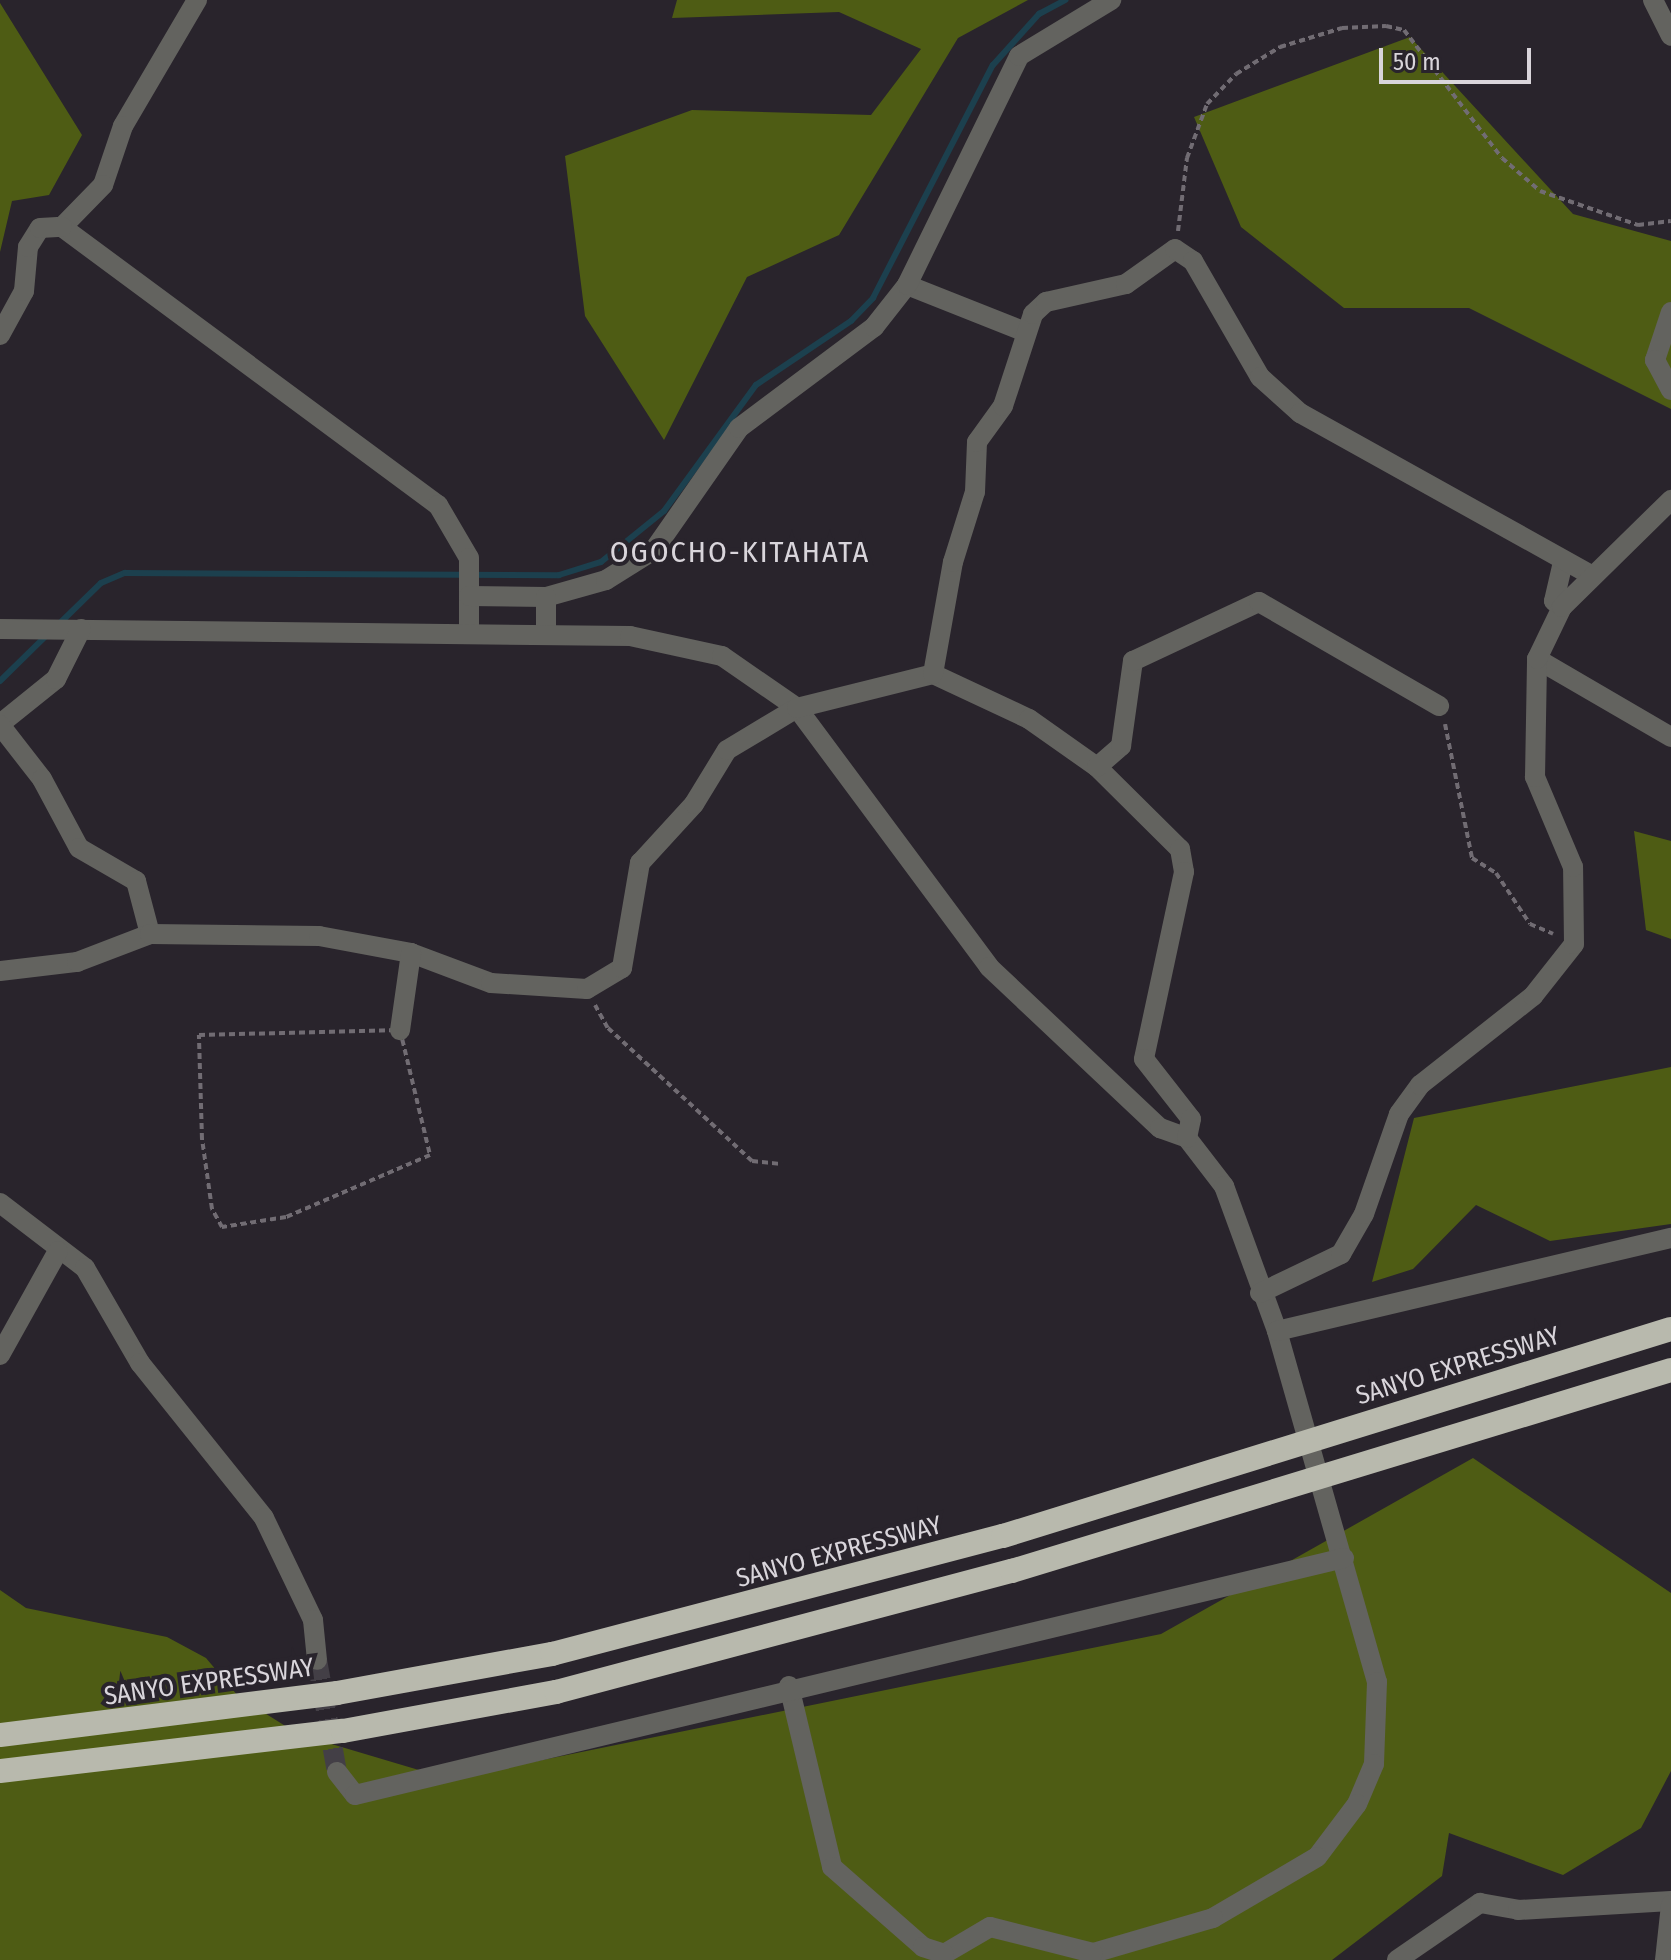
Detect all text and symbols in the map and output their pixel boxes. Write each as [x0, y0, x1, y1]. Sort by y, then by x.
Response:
scale bar [1383, 32, 1535, 82]
text: 50 m [1393, 48, 1441, 76]
district label: OGOCHO-KITAHATA [610, 534, 870, 570]
street label: SANYO EXPRESSWAY [1352, 1320, 1564, 1412]
street label: SANYO EXPRESSWAY [733, 1510, 945, 1594]
street label: SANYO EXPRESSWAY [102, 1652, 316, 1712]

